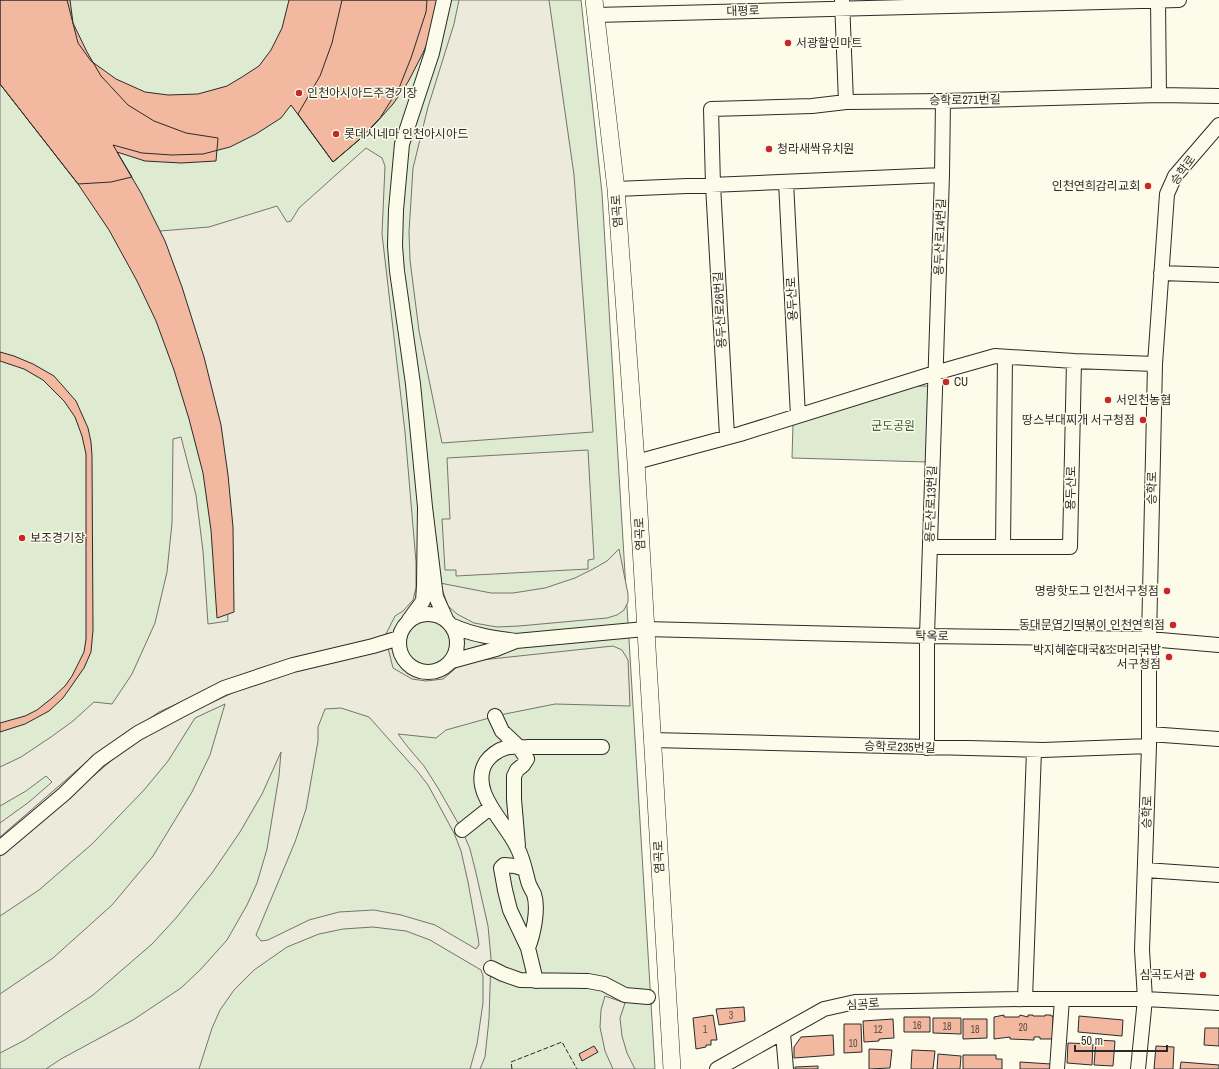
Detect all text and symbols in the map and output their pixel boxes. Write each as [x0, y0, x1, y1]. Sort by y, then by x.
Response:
street label: 대평로 [726, 2, 760, 20]
place label: 서광할인마트 [796, 35, 862, 51]
marker: 서광할인마트 [783, 38, 793, 48]
place label: 인천아시아드주경기장 [307, 85, 417, 101]
marker: 인천아시아드주경기장 [294, 88, 304, 98]
street label: 승학로271번길 [929, 91, 1001, 109]
place label: 롯데시네마 인천아시아드 [344, 126, 468, 142]
marker: 롯데시네마 인천아시아드 [331, 129, 341, 139]
place label: 청라새싹유치원 [777, 141, 854, 157]
marker: 청라새싹유치원 [764, 144, 774, 154]
street label: 승학로 [1167, 152, 1199, 188]
place label: 인천연희감리교회 [1052, 178, 1140, 194]
marker: 인천연희감리교회 [1143, 181, 1153, 191]
street label: 염곡로 [608, 194, 626, 228]
street label: 용두산로14번길 [931, 198, 949, 276]
street label: 용두산로26번길 [710, 271, 730, 349]
street label: 용두산로 [783, 277, 801, 321]
place label: CU [954, 374, 968, 390]
marker: CU [941, 377, 951, 387]
place label: 서인천농협 [1116, 392, 1171, 408]
marker: 서인천농협 [1103, 395, 1113, 405]
place label: 땅스부대찌개 서구청점 [1022, 412, 1135, 428]
marker: 땅스부대찌개 서구청점 [1138, 415, 1148, 425]
park label: 군도공원 [871, 418, 915, 434]
street label: 용두산로13번길 [922, 465, 940, 543]
street label: 용두산로 [1063, 466, 1079, 510]
street label: 승학로 [1144, 471, 1160, 505]
street label: 염곡로 [631, 517, 649, 551]
place label: 보조경기장 [30, 530, 85, 546]
marker: 보조경기장 [17, 533, 27, 543]
place label: 명랑핫도그 인천서구청점 [1035, 583, 1159, 599]
marker: 명랑핫도그 인천서구청점 [1162, 586, 1172, 596]
place label: 동대문엽기떡볶이 인천연희점 [1019, 617, 1165, 633]
marker: 동대문엽기떡볶이 인천연희점 [1168, 620, 1178, 630]
street label: 탁옥로 [915, 628, 949, 644]
place label: 박지혜순대국&소머리국밥 서구청점 [1033, 642, 1161, 672]
marker: 박지혜순대국&소머리국밥 서구청점 [1164, 652, 1174, 662]
street label: 승학로235번길 [864, 738, 936, 756]
street label: 승학로 [1138, 795, 1156, 829]
street label: 염곡로 [650, 840, 668, 874]
place label: 심곡도서관 [1140, 967, 1195, 983]
marker: 심곡도서관 [1198, 970, 1208, 980]
street label: 심곡로 [846, 995, 880, 1013]
house number: 3 [729, 1009, 734, 1022]
house number: 16 [912, 1019, 922, 1032]
house number: 18 [942, 1020, 952, 1033]
house number: 20 [1018, 1021, 1028, 1034]
house number: 1 [703, 1023, 708, 1036]
house number: 12 [873, 1023, 883, 1036]
house number: 18 [970, 1023, 980, 1036]
scale bar [1075, 1027, 1167, 1053]
text: 50 m [1081, 1033, 1103, 1049]
house number: 10 [848, 1037, 858, 1050]

